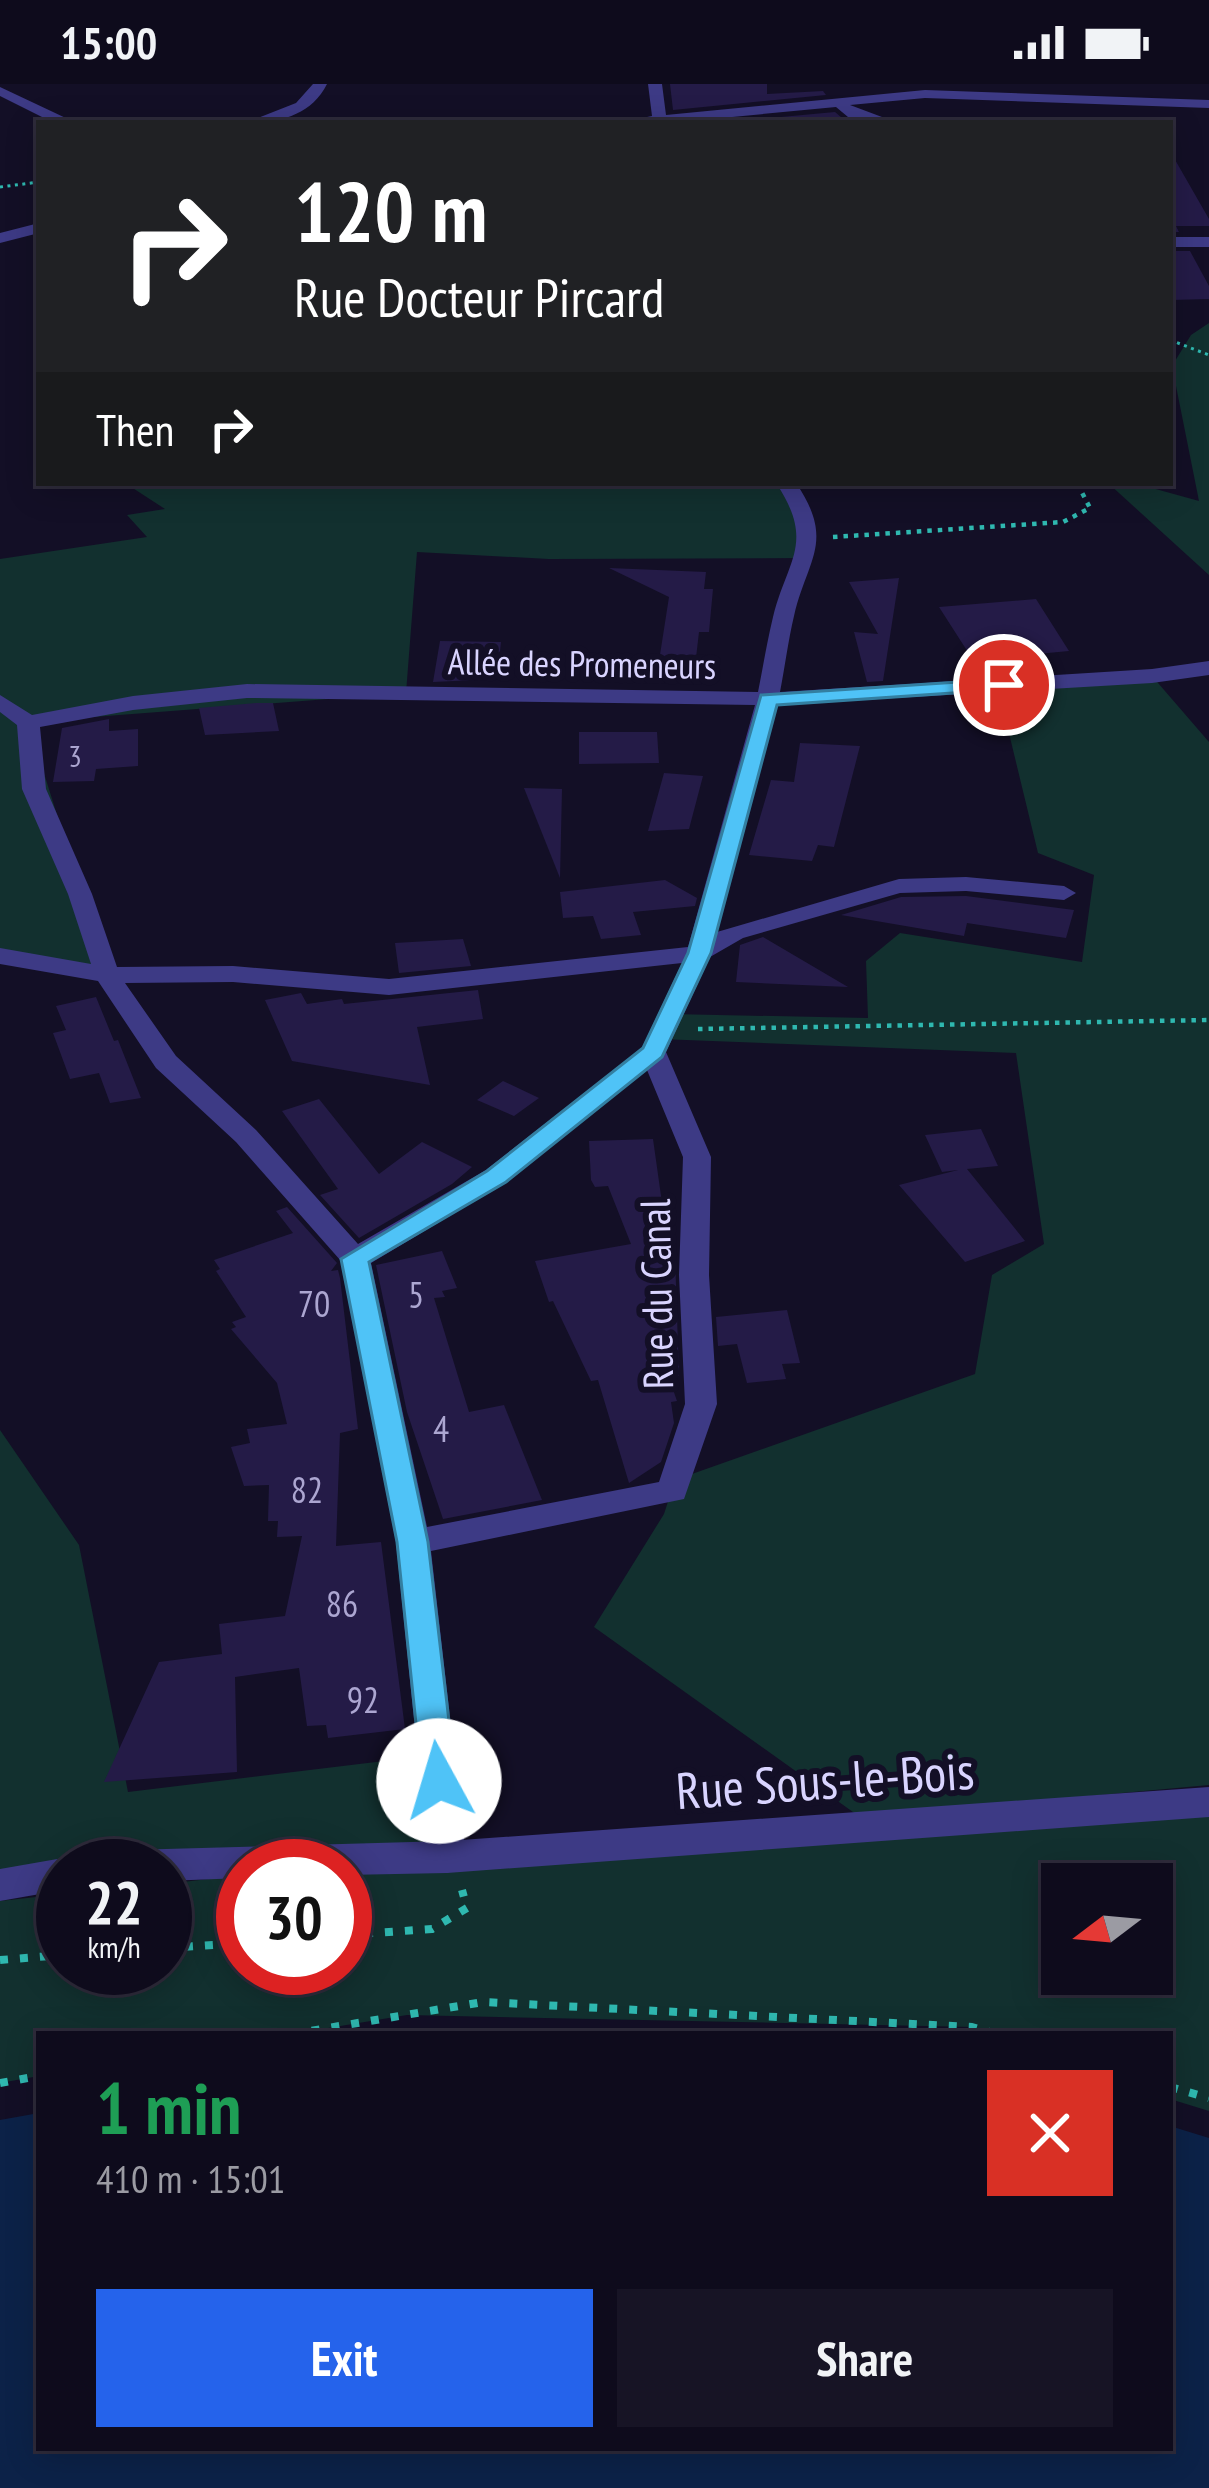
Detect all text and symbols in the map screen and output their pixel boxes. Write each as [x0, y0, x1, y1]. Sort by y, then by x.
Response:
text: 15:00 [60, 13, 157, 71]
text: 120 m [294, 156, 487, 265]
icon: right [96, 168, 252, 324]
text: Rue Docteur Pircard [294, 262, 664, 332]
icon: right [198, 396, 264, 462]
text: Then [96, 400, 174, 458]
pin [953, 634, 1055, 736]
street label: Allée des Promeneurs [447, 637, 717, 689]
icon: arrive [971, 652, 1037, 718]
house number: 3 [68, 736, 82, 775]
street label: Rue du Canal [627, 1198, 685, 1390]
house number: 5 [408, 1271, 424, 1318]
house number: 70 [298, 1280, 330, 1327]
house number: 4 [433, 1405, 449, 1452]
house number: 82 [291, 1466, 323, 1513]
house number: 86 [326, 1580, 358, 1627]
house number: 92 [347, 1676, 379, 1723]
position arrow [376, 1718, 502, 1844]
street label: Rue Sous-le-Bois [674, 1737, 976, 1823]
speed limit sign: 30 [216, 1839, 372, 1995]
text: 22 [85, 1863, 143, 1941]
north arrow [1041, 1863, 1173, 1995]
map controls [1041, 1863, 1173, 1995]
text: km/h [87, 1927, 141, 1966]
text: 1 min [96, 2061, 241, 2154]
button: close [987, 2070, 1113, 2196]
text: 410 m · 15:01 [96, 2153, 285, 2204]
button: Exit [96, 2289, 593, 2427]
button: Share [617, 2289, 1113, 2427]

